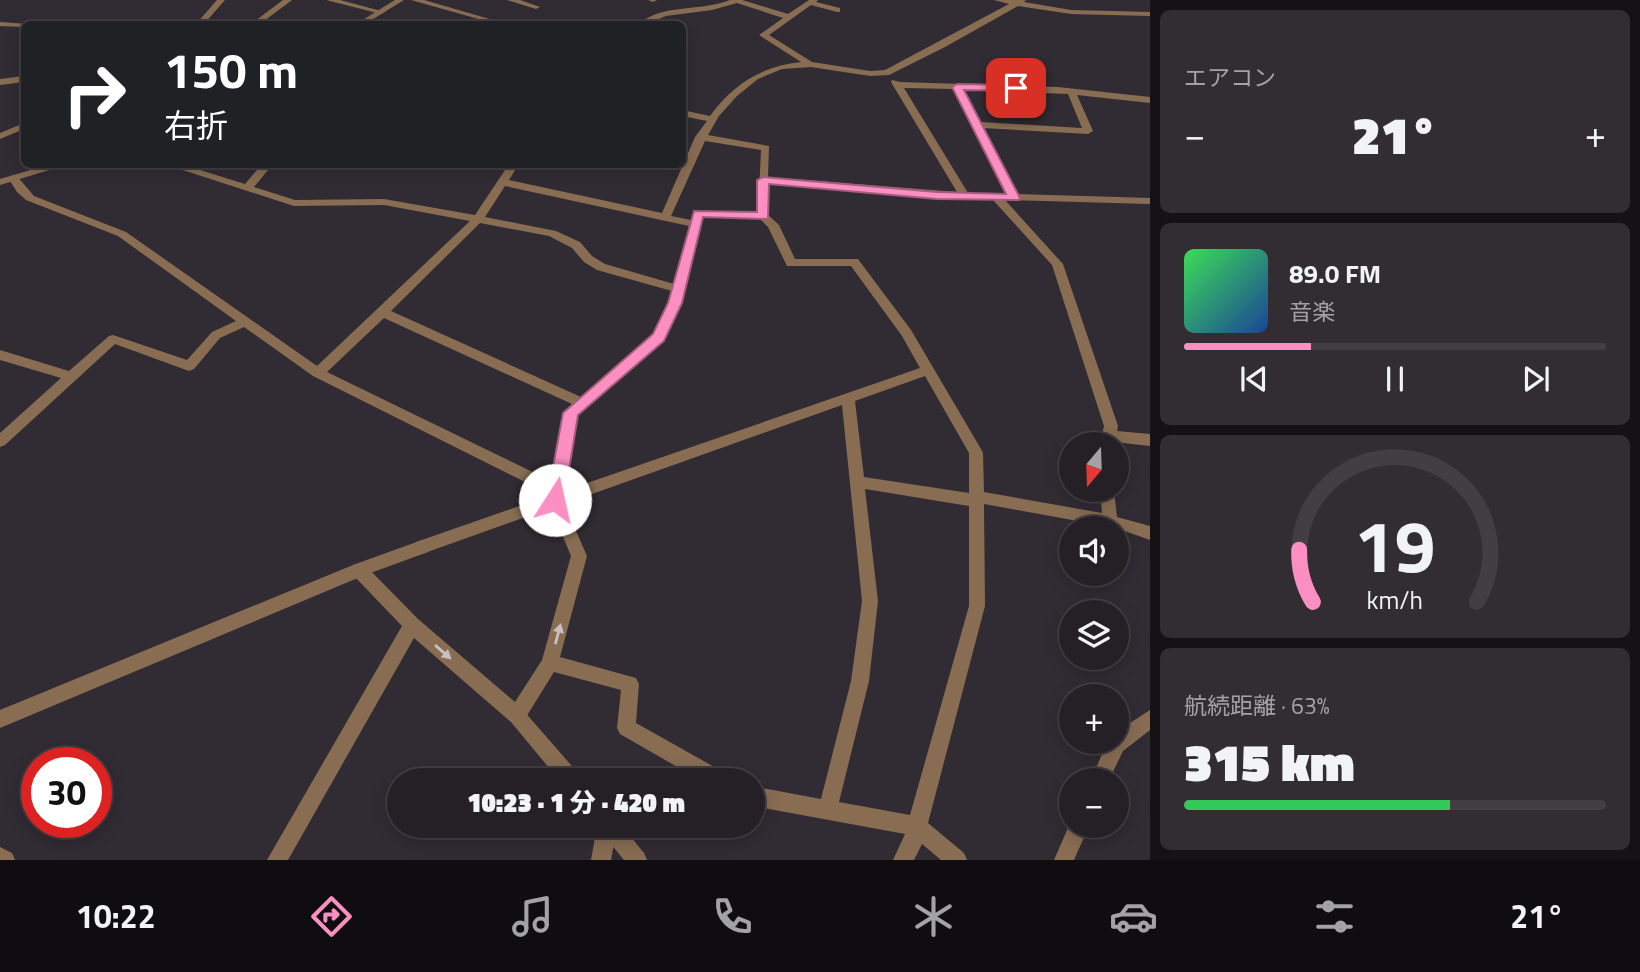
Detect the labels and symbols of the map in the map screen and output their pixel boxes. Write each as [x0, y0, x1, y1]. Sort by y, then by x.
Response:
pin [986, 58, 1046, 118]
north arrow [1059, 432, 1129, 502]
position arrow [518, 463, 592, 537]
one-way arrow [553, 623, 564, 645]
one-way arrow [434, 643, 451, 659]
speed limit sign: 30 [21, 747, 112, 838]

